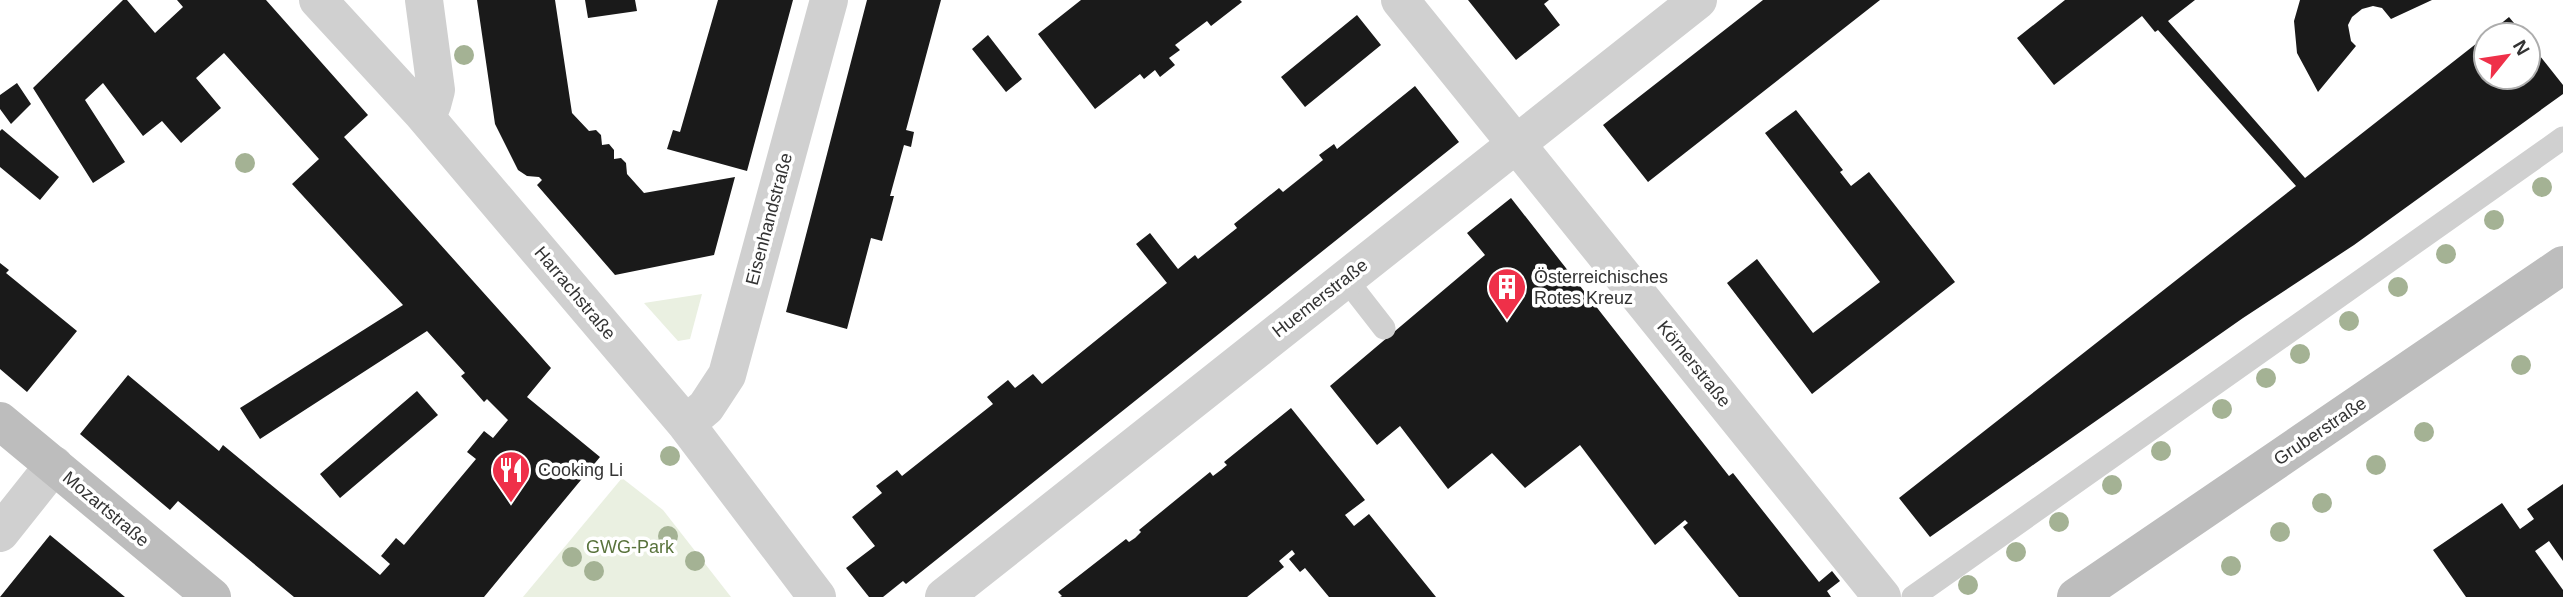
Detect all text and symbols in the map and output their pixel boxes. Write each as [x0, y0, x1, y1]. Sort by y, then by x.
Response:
north arrow [2472, 21, 2542, 91]
text: N [2509, 37, 2534, 59]
street label: Eisenhandstraße [742, 151, 796, 287]
street label: Harrachstraße [530, 243, 620, 343]
street label: Huemerstraße [1269, 255, 1371, 341]
building icon: Österreichisches Rotes Kreuz [1486, 266, 1528, 321]
place label: Österreichisches Rotes Kreuz [1534, 267, 1668, 308]
street label: Körnerstraße [1653, 317, 1735, 411]
street label: Gruberstraße [2270, 393, 2370, 469]
restaurant icon: Cooking Li [490, 449, 532, 504]
place label: Cooking Li [538, 460, 623, 480]
street label: Mozartstraße [59, 467, 153, 551]
park label: GWG-Park [586, 537, 675, 557]

